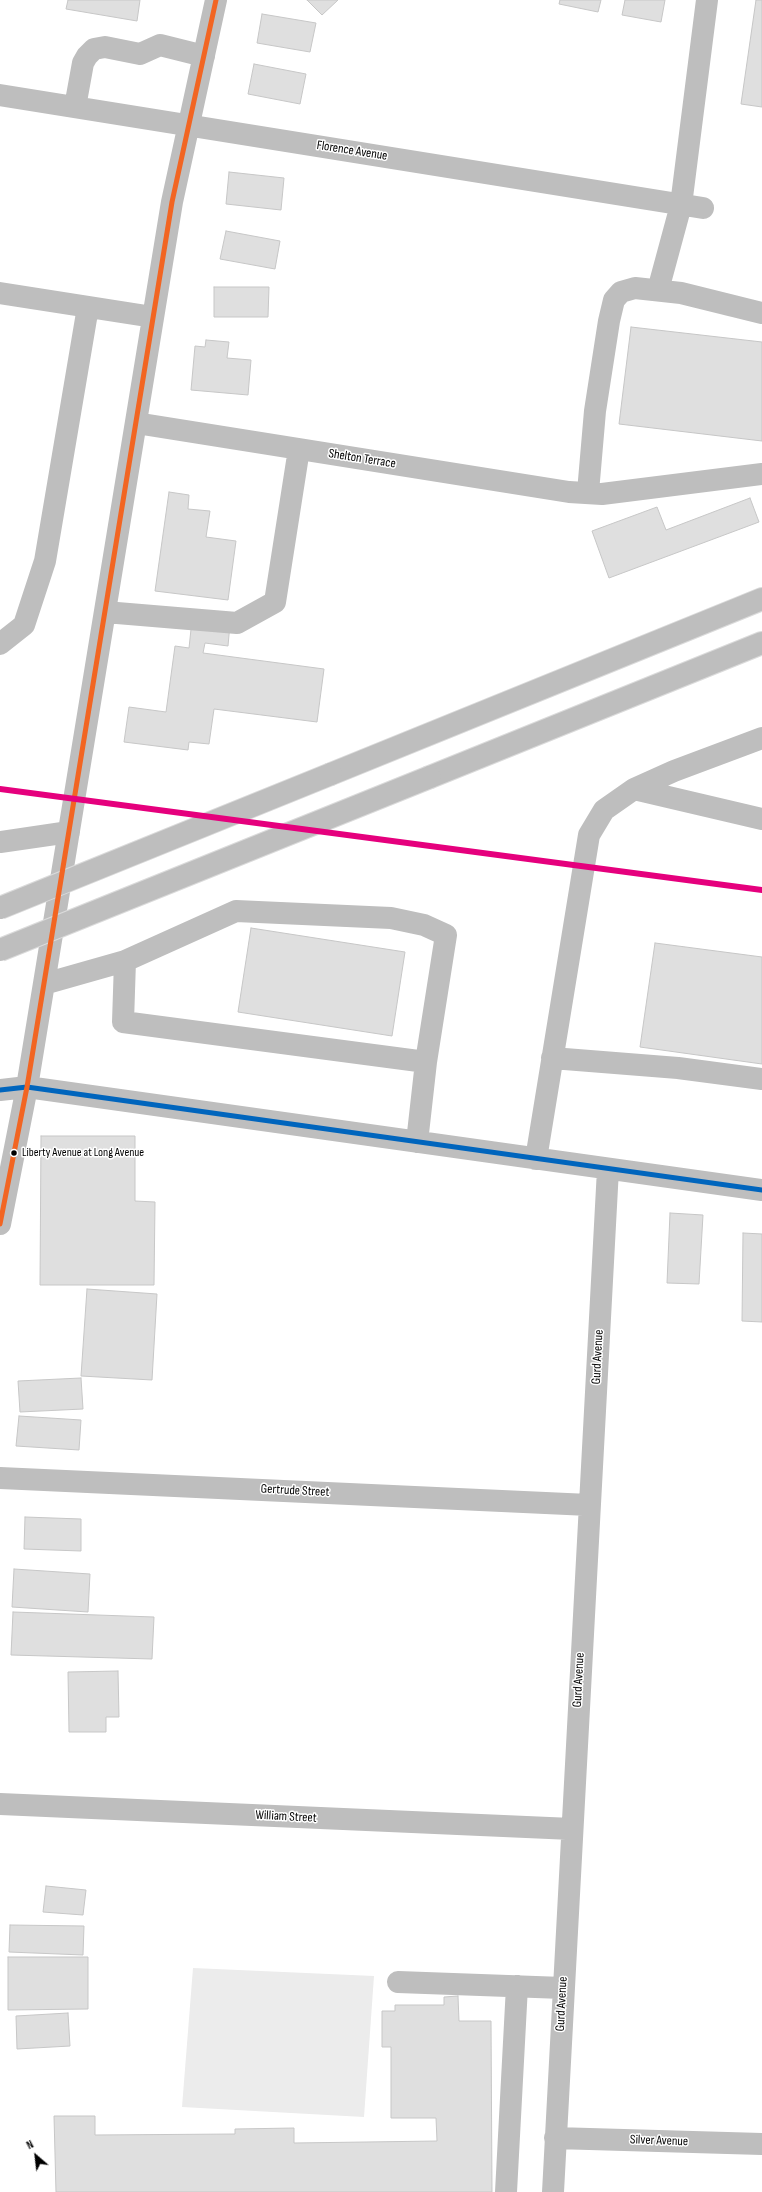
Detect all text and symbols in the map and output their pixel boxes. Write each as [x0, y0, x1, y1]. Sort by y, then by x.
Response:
street label: Florence Avenue [316, 138, 388, 164]
street label: Shelton Terrace [327, 446, 397, 472]
place label: Liberty Avenue at Long Avenue [22, 1146, 144, 1160]
marker: Liberty Avenue at Long Avenue [9, 1148, 19, 1158]
street label: Gurd Avenue [589, 1329, 607, 1385]
street label: Gertrude Street [260, 1481, 330, 1501]
street label: Gurd Avenue [570, 1652, 588, 1708]
street label: William Street [255, 1808, 317, 1826]
street label: Gurd Avenue [553, 1976, 571, 2032]
street label: Silver Avenue [630, 2132, 688, 2150]
north arrow [16, 2136, 56, 2176]
text: N [24, 2138, 36, 2152]

